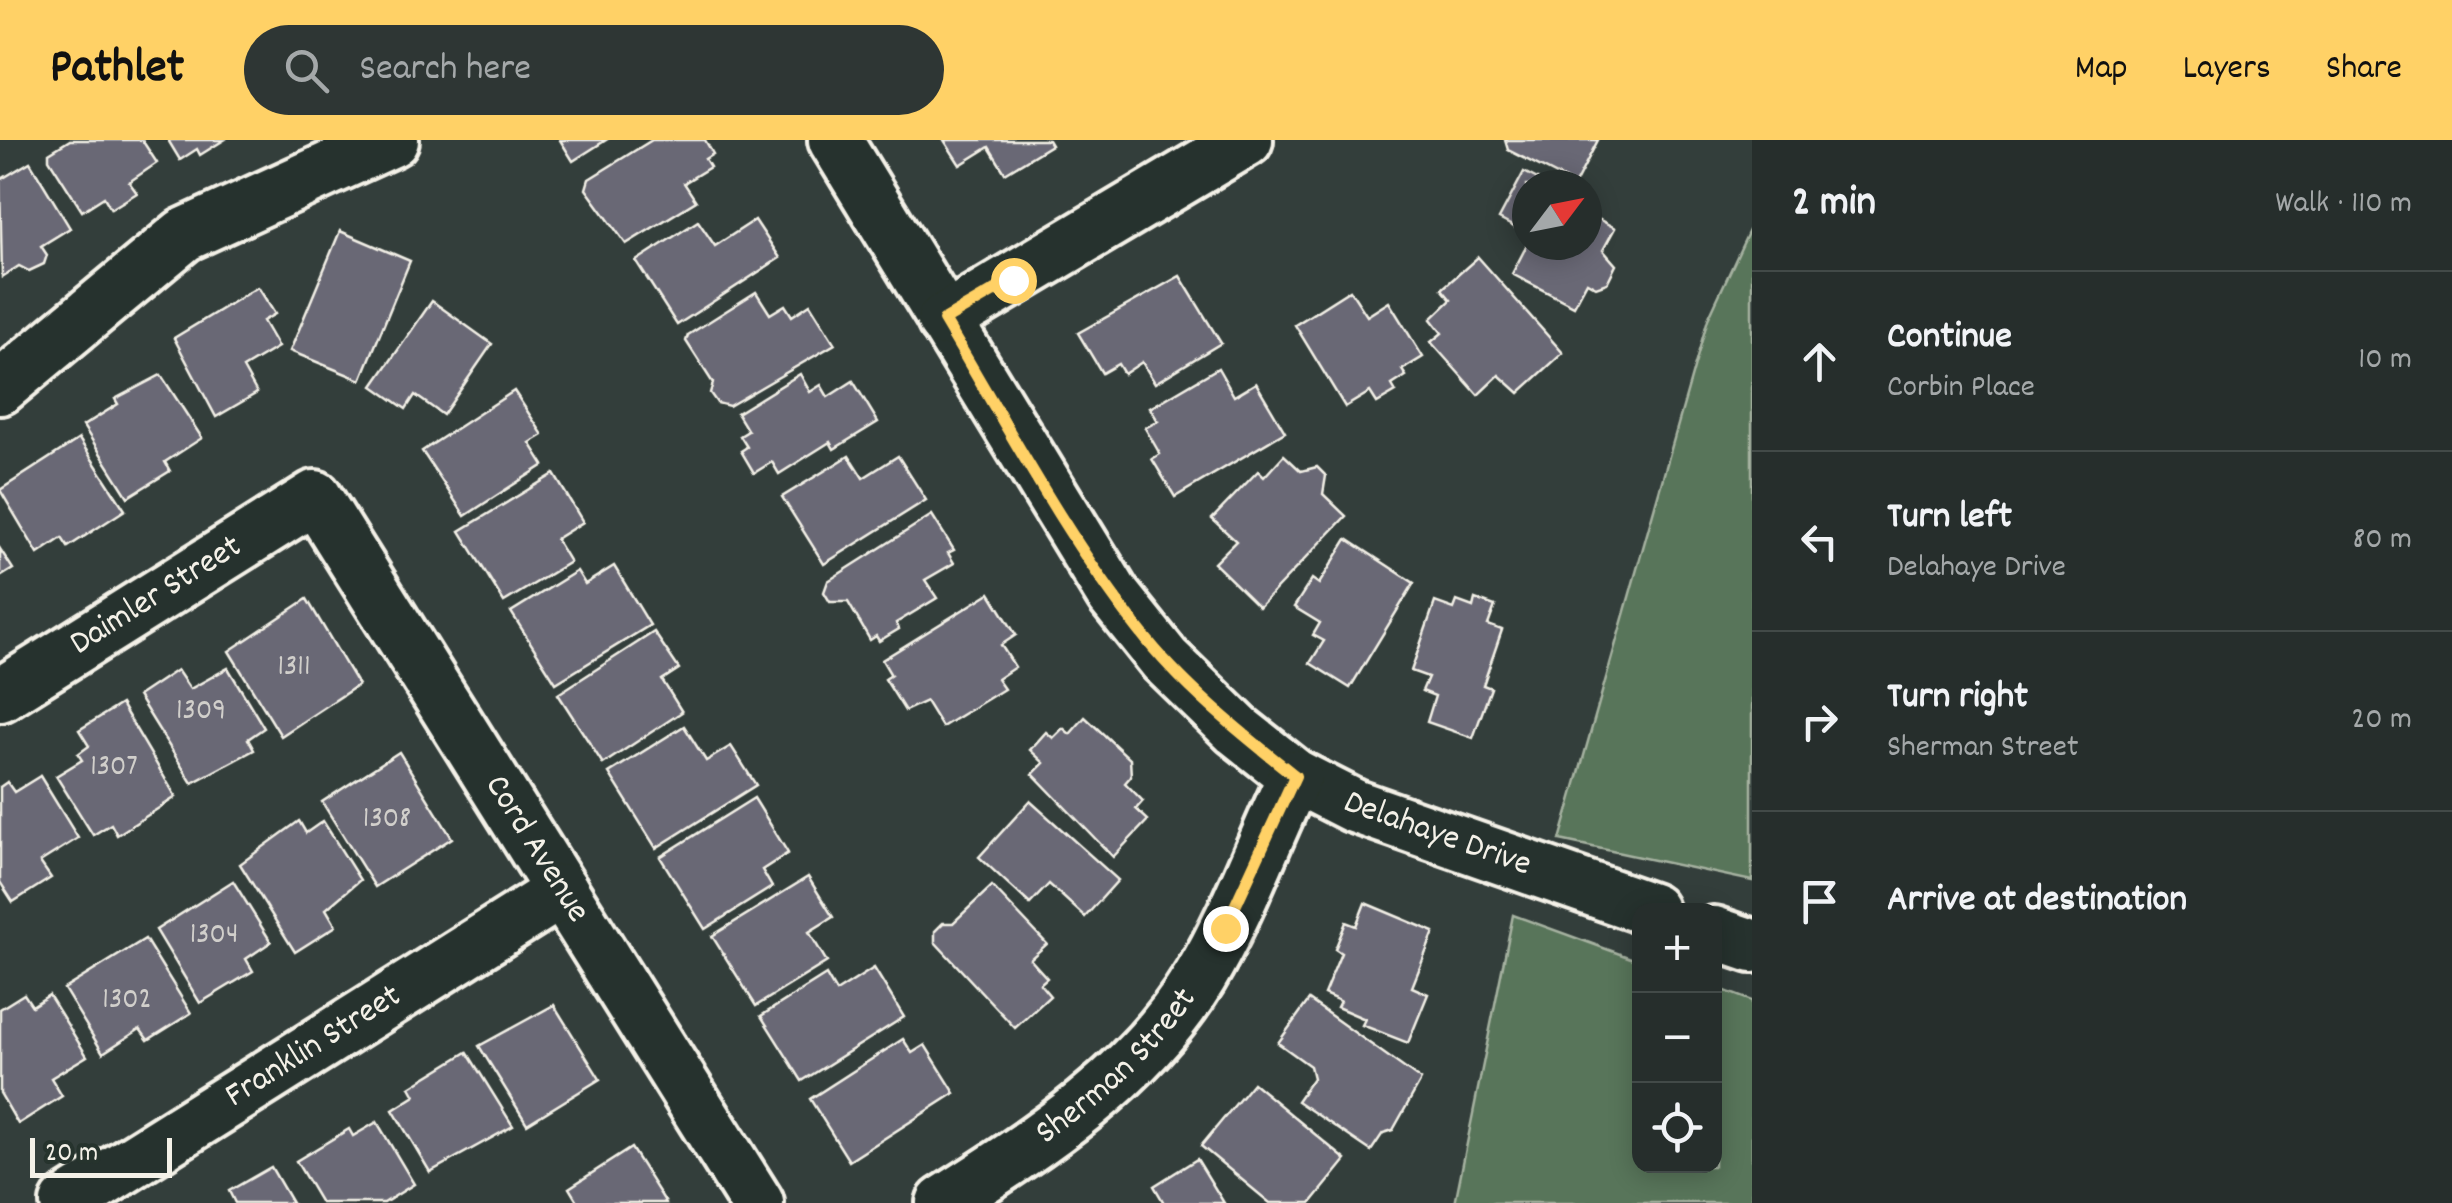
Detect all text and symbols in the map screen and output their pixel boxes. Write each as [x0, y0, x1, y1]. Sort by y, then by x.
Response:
search box [244, 25, 944, 115]
text: Pathlet [50, 36, 184, 105]
icon: search [279, 43, 334, 98]
text: Search here [359, 43, 531, 98]
text: Map [2075, 45, 2128, 95]
text: Layers [2183, 45, 2271, 95]
text: Share [2326, 45, 2402, 95]
north arrow [1512, 170, 1602, 260]
text: 2 min [1792, 175, 1876, 235]
text: Walk · 110 m [2275, 182, 2412, 228]
route start [991, 258, 1037, 304]
text: Continue [1887, 311, 2012, 366]
icon: ahead [1792, 334, 1847, 389]
text: 10 m [2358, 338, 2412, 384]
text: Corbin Place [1887, 366, 2035, 412]
text: Turn left [1887, 491, 2012, 546]
icon: left [1792, 514, 1847, 569]
text: 80 m [2352, 518, 2412, 564]
street label: Daimler Street [61, 524, 252, 670]
text: Delahaye Drive [1887, 546, 2066, 592]
house number: 1311 [277, 647, 311, 690]
text: Turn right [1887, 671, 2028, 726]
house number: 1309 [176, 691, 226, 734]
icon: right [1792, 694, 1847, 749]
text: 20 m [2351, 698, 2412, 744]
text: Sherman Street [1887, 726, 2079, 772]
house number: 1307 [90, 747, 138, 790]
street label: Cord Avenue [470, 766, 601, 933]
street label: Delahaye Drive [1334, 779, 1538, 891]
house number: 1308 [363, 799, 411, 842]
icon: arrive [1792, 874, 1847, 929]
text: Arrive at destination [1887, 874, 2187, 929]
map controls [1632, 903, 1722, 1173]
button: + [1632, 903, 1722, 993]
route end [1203, 906, 1249, 952]
house number: 1304 [190, 915, 238, 958]
street label: Franklin Street [216, 973, 412, 1122]
street label: Sherman Street [1026, 979, 1211, 1159]
house number: 1302 [102, 980, 152, 1023]
button: − [1632, 993, 1722, 1083]
button: locate [1632, 1083, 1722, 1173]
scale bar [30, 1133, 172, 1178]
text: 20 m [45, 1135, 98, 1175]

